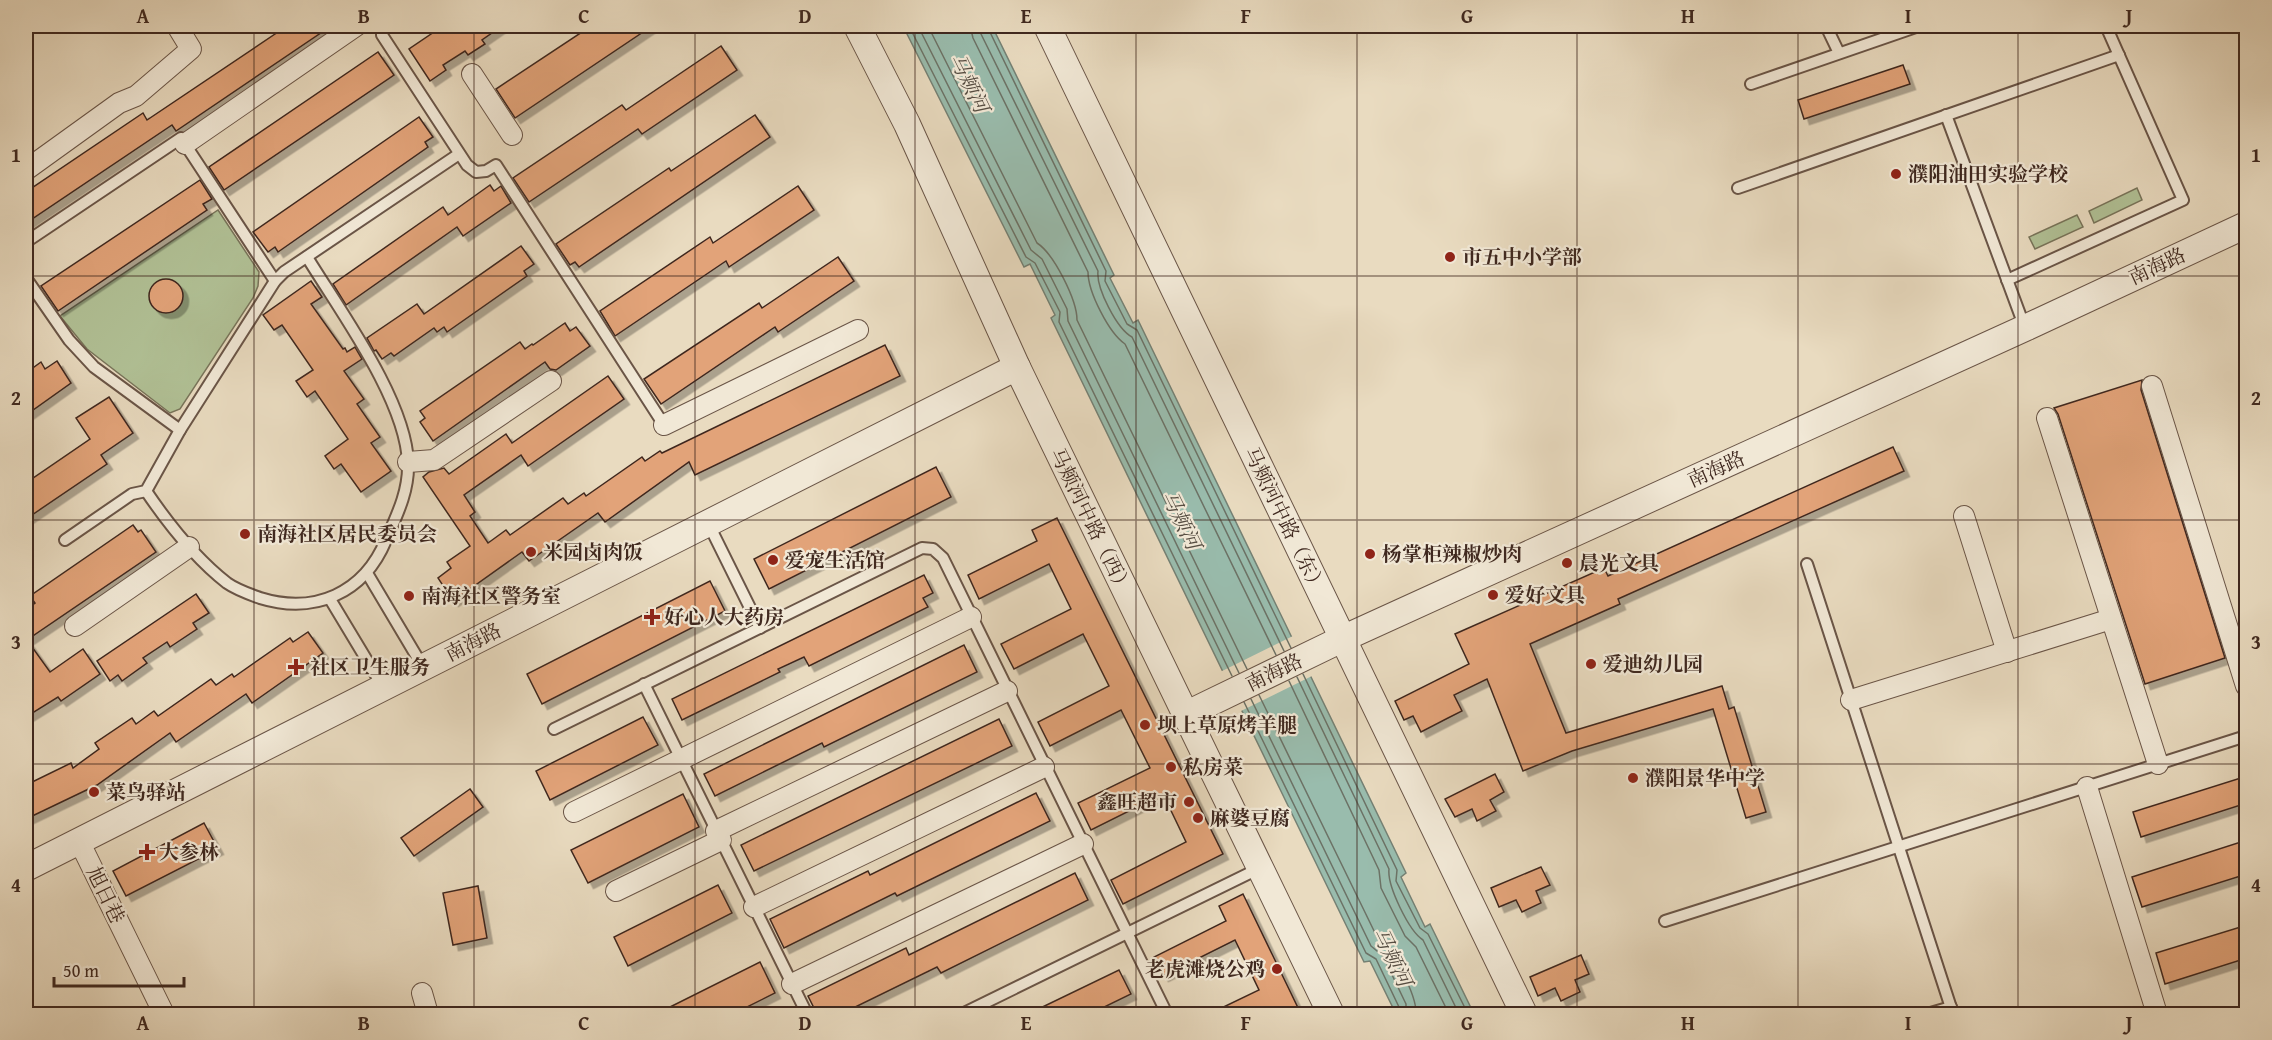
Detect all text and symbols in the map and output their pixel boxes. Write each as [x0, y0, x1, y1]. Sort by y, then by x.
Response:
text: A [137, 1, 150, 30]
text: B [358, 1, 370, 30]
text: C [578, 1, 590, 30]
text: D [798, 1, 812, 30]
text: E [1021, 1, 1032, 30]
text: F [1241, 1, 1251, 30]
text: G [1461, 1, 1473, 30]
text: H [1681, 1, 1695, 30]
text: I [1905, 1, 1911, 30]
text: J [2123, 1, 2133, 30]
water label: 马颊河 [942, 48, 999, 121]
text: 1 [11, 140, 21, 169]
text: 1 [2251, 140, 2261, 169]
place label: 濮阳油田实验学校 [1908, 159, 2068, 188]
marker: 濮阳油田实验学校 [1889, 167, 1903, 181]
street label: 南海路 [2123, 240, 2190, 291]
place label: 市五中小学部 [1462, 242, 1582, 271]
marker: 市五中小学部 [1443, 250, 1457, 264]
text: 2 [11, 383, 21, 412]
text: 2 [2251, 383, 2261, 412]
street label: 马颊河中路（东） [1237, 442, 1334, 598]
street label: 马颊河中路（西） [1043, 443, 1140, 599]
street label: 南海路 [1682, 443, 1749, 494]
water label: 马颊河 [1154, 485, 1211, 558]
place label: 南海社区居民委员会 [257, 519, 437, 548]
marker: 南海社区居民委员会 [238, 527, 252, 541]
place label: 米园卤肉饭 [543, 537, 643, 566]
place label: 杨掌柜辣椒炒肉 [1382, 539, 1522, 568]
marker: 米园卤肉饭 [524, 545, 538, 559]
place label: 爱宠生活馆 [785, 545, 885, 574]
marker: 杨掌柜辣椒炒肉 [1363, 547, 1377, 561]
place label: 晨光文具 [1579, 548, 1659, 577]
marker: 爱宠生活馆 [766, 553, 780, 567]
marker: 晨光文具 [1560, 556, 1574, 570]
place label: 爱好文具 [1505, 580, 1585, 609]
place label: 南海社区警务室 [421, 581, 561, 610]
marker: 爱好文具 [1486, 588, 1500, 602]
marker: 南海社区警务室 [402, 589, 416, 603]
place label: 好心人大药房 [664, 602, 784, 631]
marker: 好心人大药房 [645, 610, 659, 624]
street label: 南海路 [439, 615, 506, 668]
text: 3 [11, 627, 21, 656]
text: 3 [2251, 627, 2261, 656]
street label: 南海路 [1240, 645, 1307, 698]
place label: 爱迪幼儿园 [1603, 649, 1703, 678]
place label: 社区卫生服务 [310, 652, 430, 681]
marker: 爱迪幼儿园 [1584, 657, 1598, 671]
marker: 社区卫生服务 [287, 658, 305, 676]
place label: 坝上草原烤羊腿 [1157, 710, 1297, 739]
marker: 坝上草原烤羊腿 [1138, 718, 1152, 732]
place label: 私房菜 [1183, 752, 1243, 781]
marker: 私房菜 [1164, 760, 1178, 774]
place label: 濮阳景华中学 [1645, 763, 1765, 792]
marker: 濮阳景华中学 [1626, 771, 1640, 785]
place label: 菜鸟驿站 [106, 777, 186, 806]
marker: 菜鸟驿站 [87, 785, 101, 799]
place label: 鑫旺超市 [1097, 787, 1177, 816]
marker: 鑫旺超市 [1182, 795, 1196, 809]
place label: 麻婆豆腐 [1210, 803, 1290, 832]
marker: 麻婆豆腐 [1191, 811, 1205, 825]
place label: 大参林 [159, 837, 219, 866]
marker: 大参林 [140, 845, 154, 859]
street label: 旭日巷 [80, 861, 133, 928]
text: 4 [11, 870, 21, 899]
text: 4 [2251, 870, 2261, 899]
water label: 马颊河 [1365, 922, 1422, 995]
scale bar [54, 950, 184, 988]
place label: 老虎滩烧公鸡 [1145, 954, 1265, 983]
text: 50 m [63, 957, 99, 984]
marker: 老虎滩烧公鸡 [1270, 962, 1284, 976]
text: A [137, 1008, 150, 1037]
text: B [358, 1008, 370, 1037]
text: C [578, 1008, 590, 1037]
text: D [798, 1008, 812, 1037]
text: E [1021, 1008, 1032, 1037]
text: F [1241, 1008, 1251, 1037]
text: G [1461, 1008, 1473, 1037]
text: H [1681, 1008, 1695, 1037]
text: I [1905, 1008, 1911, 1037]
text: J [2123, 1008, 2133, 1037]

